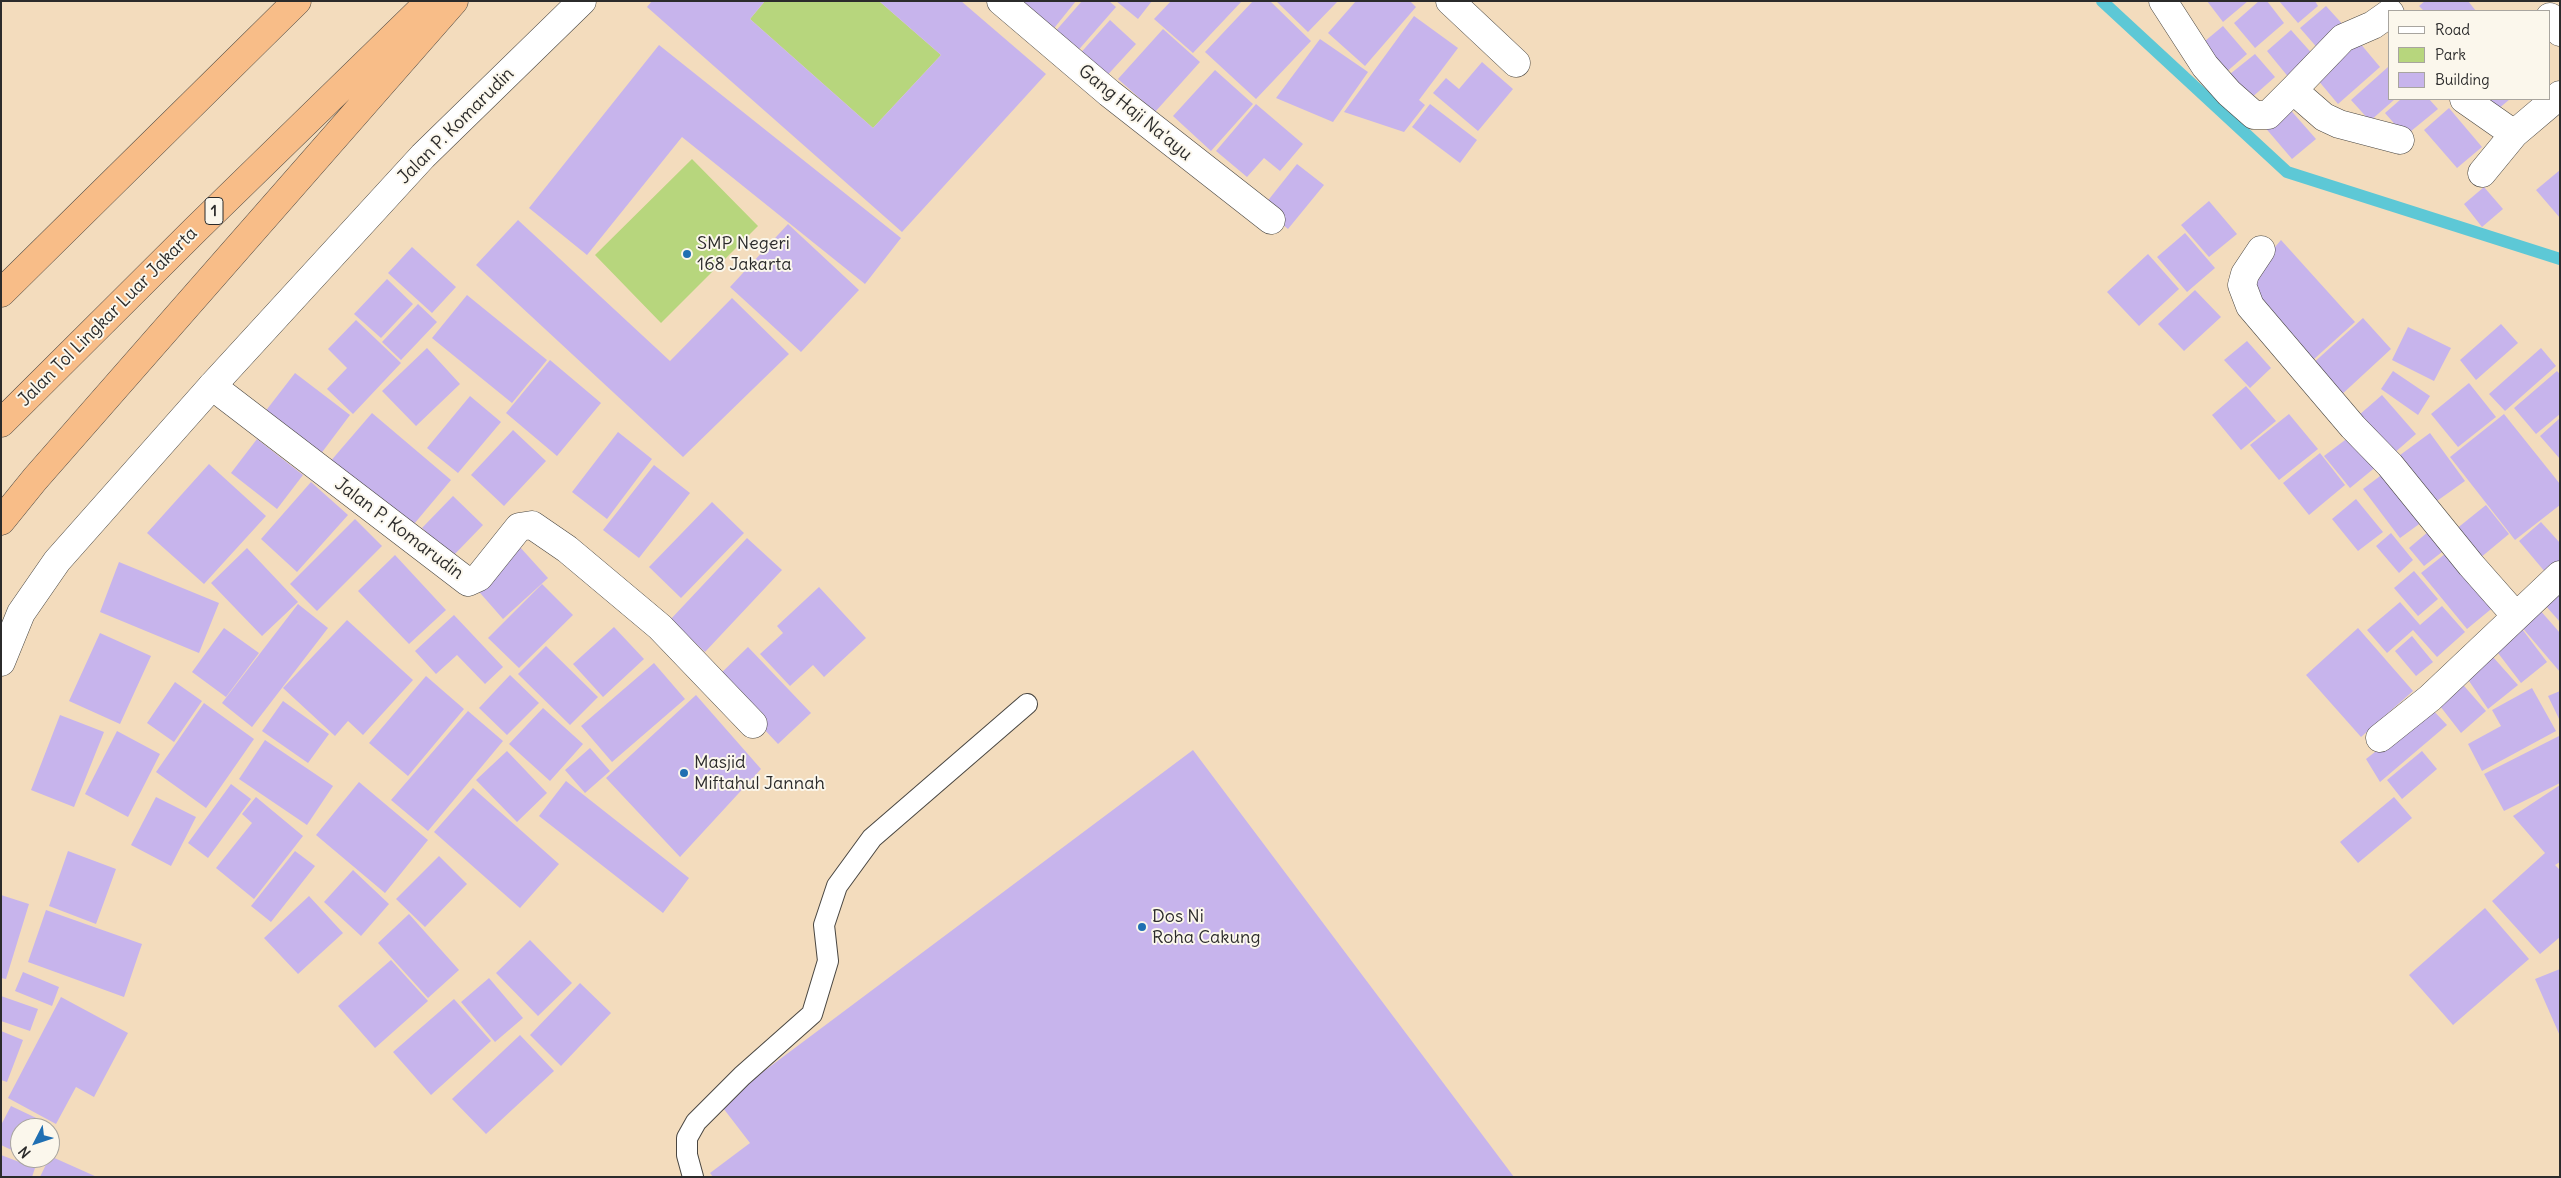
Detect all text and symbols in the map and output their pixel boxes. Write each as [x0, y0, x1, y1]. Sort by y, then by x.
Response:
legend [2388, 10, 2551, 100]
text: Road [2435, 20, 2470, 39]
text: Park [2435, 45, 2466, 64]
street label: Gang Haji Na'ayu [1074, 60, 1196, 166]
street label: Jalan P. Komarudin [393, 63, 519, 189]
text: Building [2435, 70, 2490, 89]
road number: 1 [205, 198, 223, 225]
street label: Jalan Tol Lingkar Luar Jakarta [14, 223, 202, 411]
place label: SMP Negeri 168 Jakarta [697, 233, 792, 276]
marker: SMP Negeri 168 Jakarta [681, 248, 693, 260]
street label: Jalan P. Komarudin [330, 474, 468, 584]
place label: Masjid Miftahul Jannah [694, 752, 825, 794]
marker: Masjid Miftahul Jannah [678, 767, 690, 779]
place label: Dos Ni Roha Cakung [1152, 906, 1261, 949]
marker: Dos Ni Roha Cakung [1136, 921, 1148, 933]
north arrow [10, 1118, 60, 1168]
text: N [14, 1143, 34, 1162]

